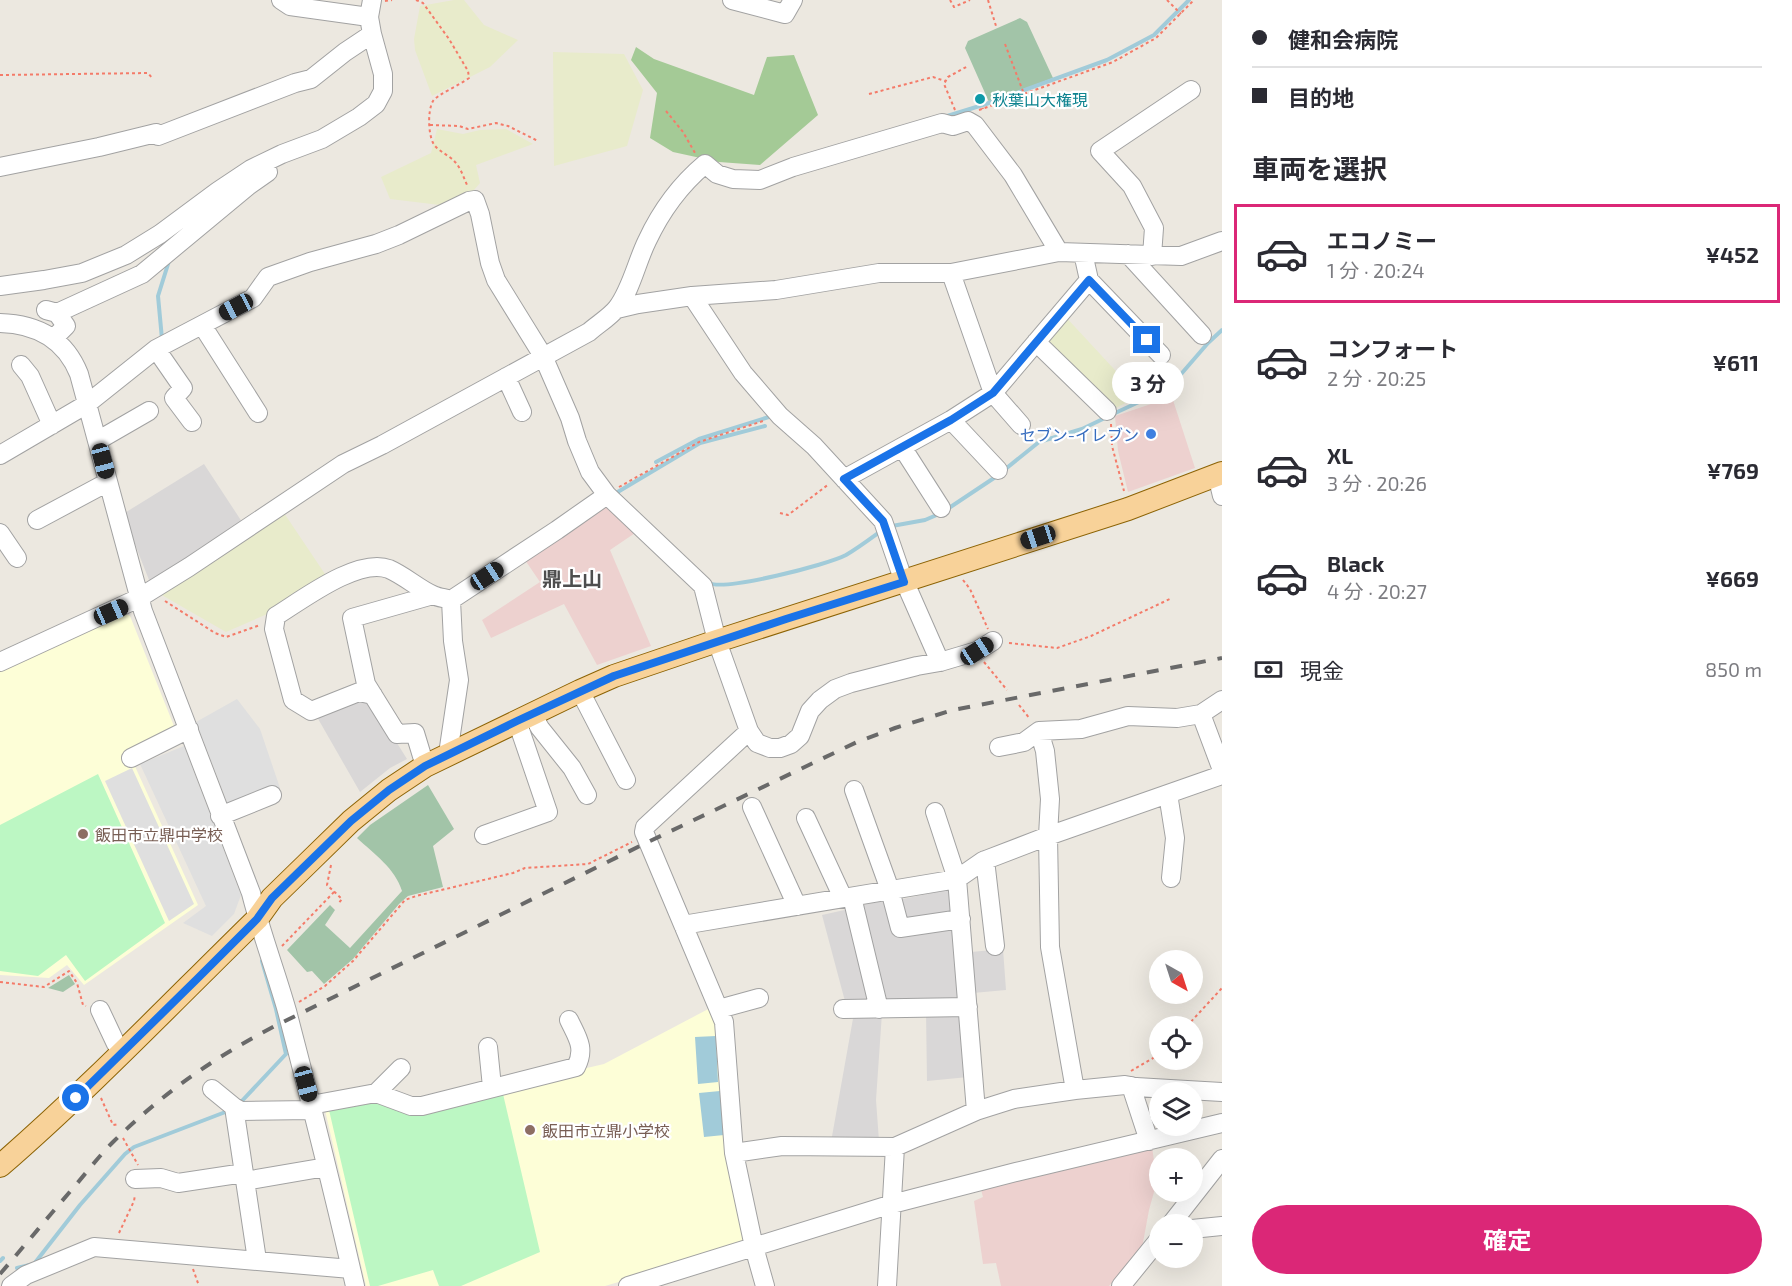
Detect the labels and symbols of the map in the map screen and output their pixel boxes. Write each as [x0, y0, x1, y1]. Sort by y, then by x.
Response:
place label: 秋葉山大権現 [992, 90, 1088, 109]
marker: 秋葉山大権現 [973, 92, 987, 106]
car [216, 291, 256, 323]
route end [1133, 326, 1160, 353]
callout: 3 分 [1111, 361, 1183, 403]
place label: セブン-イレブン [1020, 425, 1139, 444]
marker: セブン-イレブン [1144, 427, 1158, 441]
car [90, 441, 116, 481]
car [1018, 523, 1058, 551]
car [467, 559, 507, 593]
district label: 鼎上山 [542, 566, 602, 590]
car [91, 596, 131, 628]
car [957, 634, 997, 668]
place label: 飯田市立鼎中学校 [95, 825, 223, 844]
marker: 飯田市立鼎中学校 [76, 827, 90, 841]
north arrow [1149, 950, 1203, 1004]
car [293, 1064, 319, 1104]
route start [62, 1084, 89, 1111]
place label: 飯田市立鼎小学校 [542, 1121, 670, 1140]
marker: 飯田市立鼎小学校 [523, 1123, 537, 1137]

